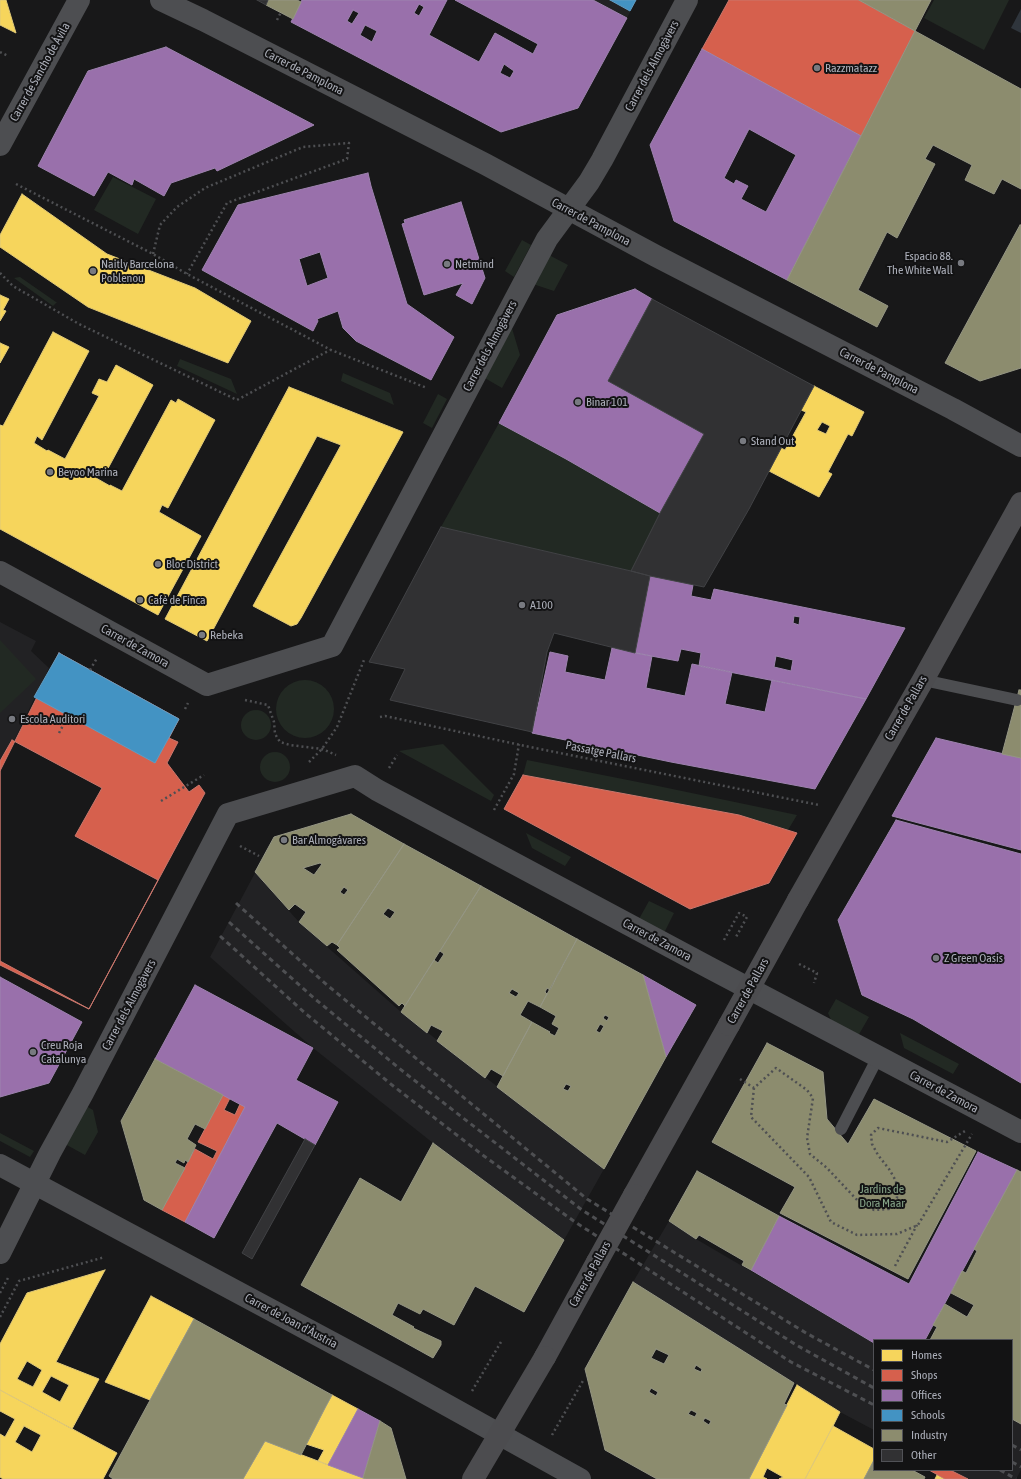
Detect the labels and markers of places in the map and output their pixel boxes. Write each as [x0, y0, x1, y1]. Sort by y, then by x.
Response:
place label: Razzmatazz [825, 61, 877, 75]
marker: Razzmatazz [812, 63, 822, 73]
place label: Espacio 88. The White Wall [887, 249, 953, 277]
place label: Naitly Barcelona Poblenou [101, 257, 174, 285]
place label: Netmind [455, 257, 494, 271]
marker: Espacio 88. The White Wall [956, 258, 966, 268]
marker: Netmind [442, 259, 452, 269]
marker: Naitly Barcelona Poblenou [88, 266, 98, 276]
place label: Binar 101 [586, 395, 628, 409]
marker: Binar 101 [573, 397, 583, 407]
place label: Stand Out [751, 434, 794, 448]
marker: Stand Out [738, 436, 748, 446]
place label: Beyoo Marina [58, 465, 118, 479]
marker: Beyoo Marina [45, 467, 55, 477]
place label: Bloc District [166, 557, 218, 571]
marker: Bloc District [153, 559, 163, 569]
place label: Café de Finca [148, 593, 206, 607]
marker: Café de Finca [135, 595, 145, 605]
place label: A100 [530, 598, 553, 612]
marker: A100 [517, 600, 527, 610]
place label: Rebeka [210, 628, 243, 642]
marker: Rebeka [197, 630, 207, 640]
place label: Escola Auditori [20, 712, 85, 726]
marker: Escola Auditori [7, 714, 17, 724]
place label: Bar Almogávares [292, 833, 366, 847]
marker: Bar Almogávares [279, 835, 289, 845]
place label: Z Green Oasis [944, 951, 1003, 965]
marker: Z Green Oasis [931, 953, 941, 963]
place label: Creu Roja Catalunya [41, 1038, 86, 1066]
marker: Creu Roja Catalunya [28, 1047, 38, 1057]

